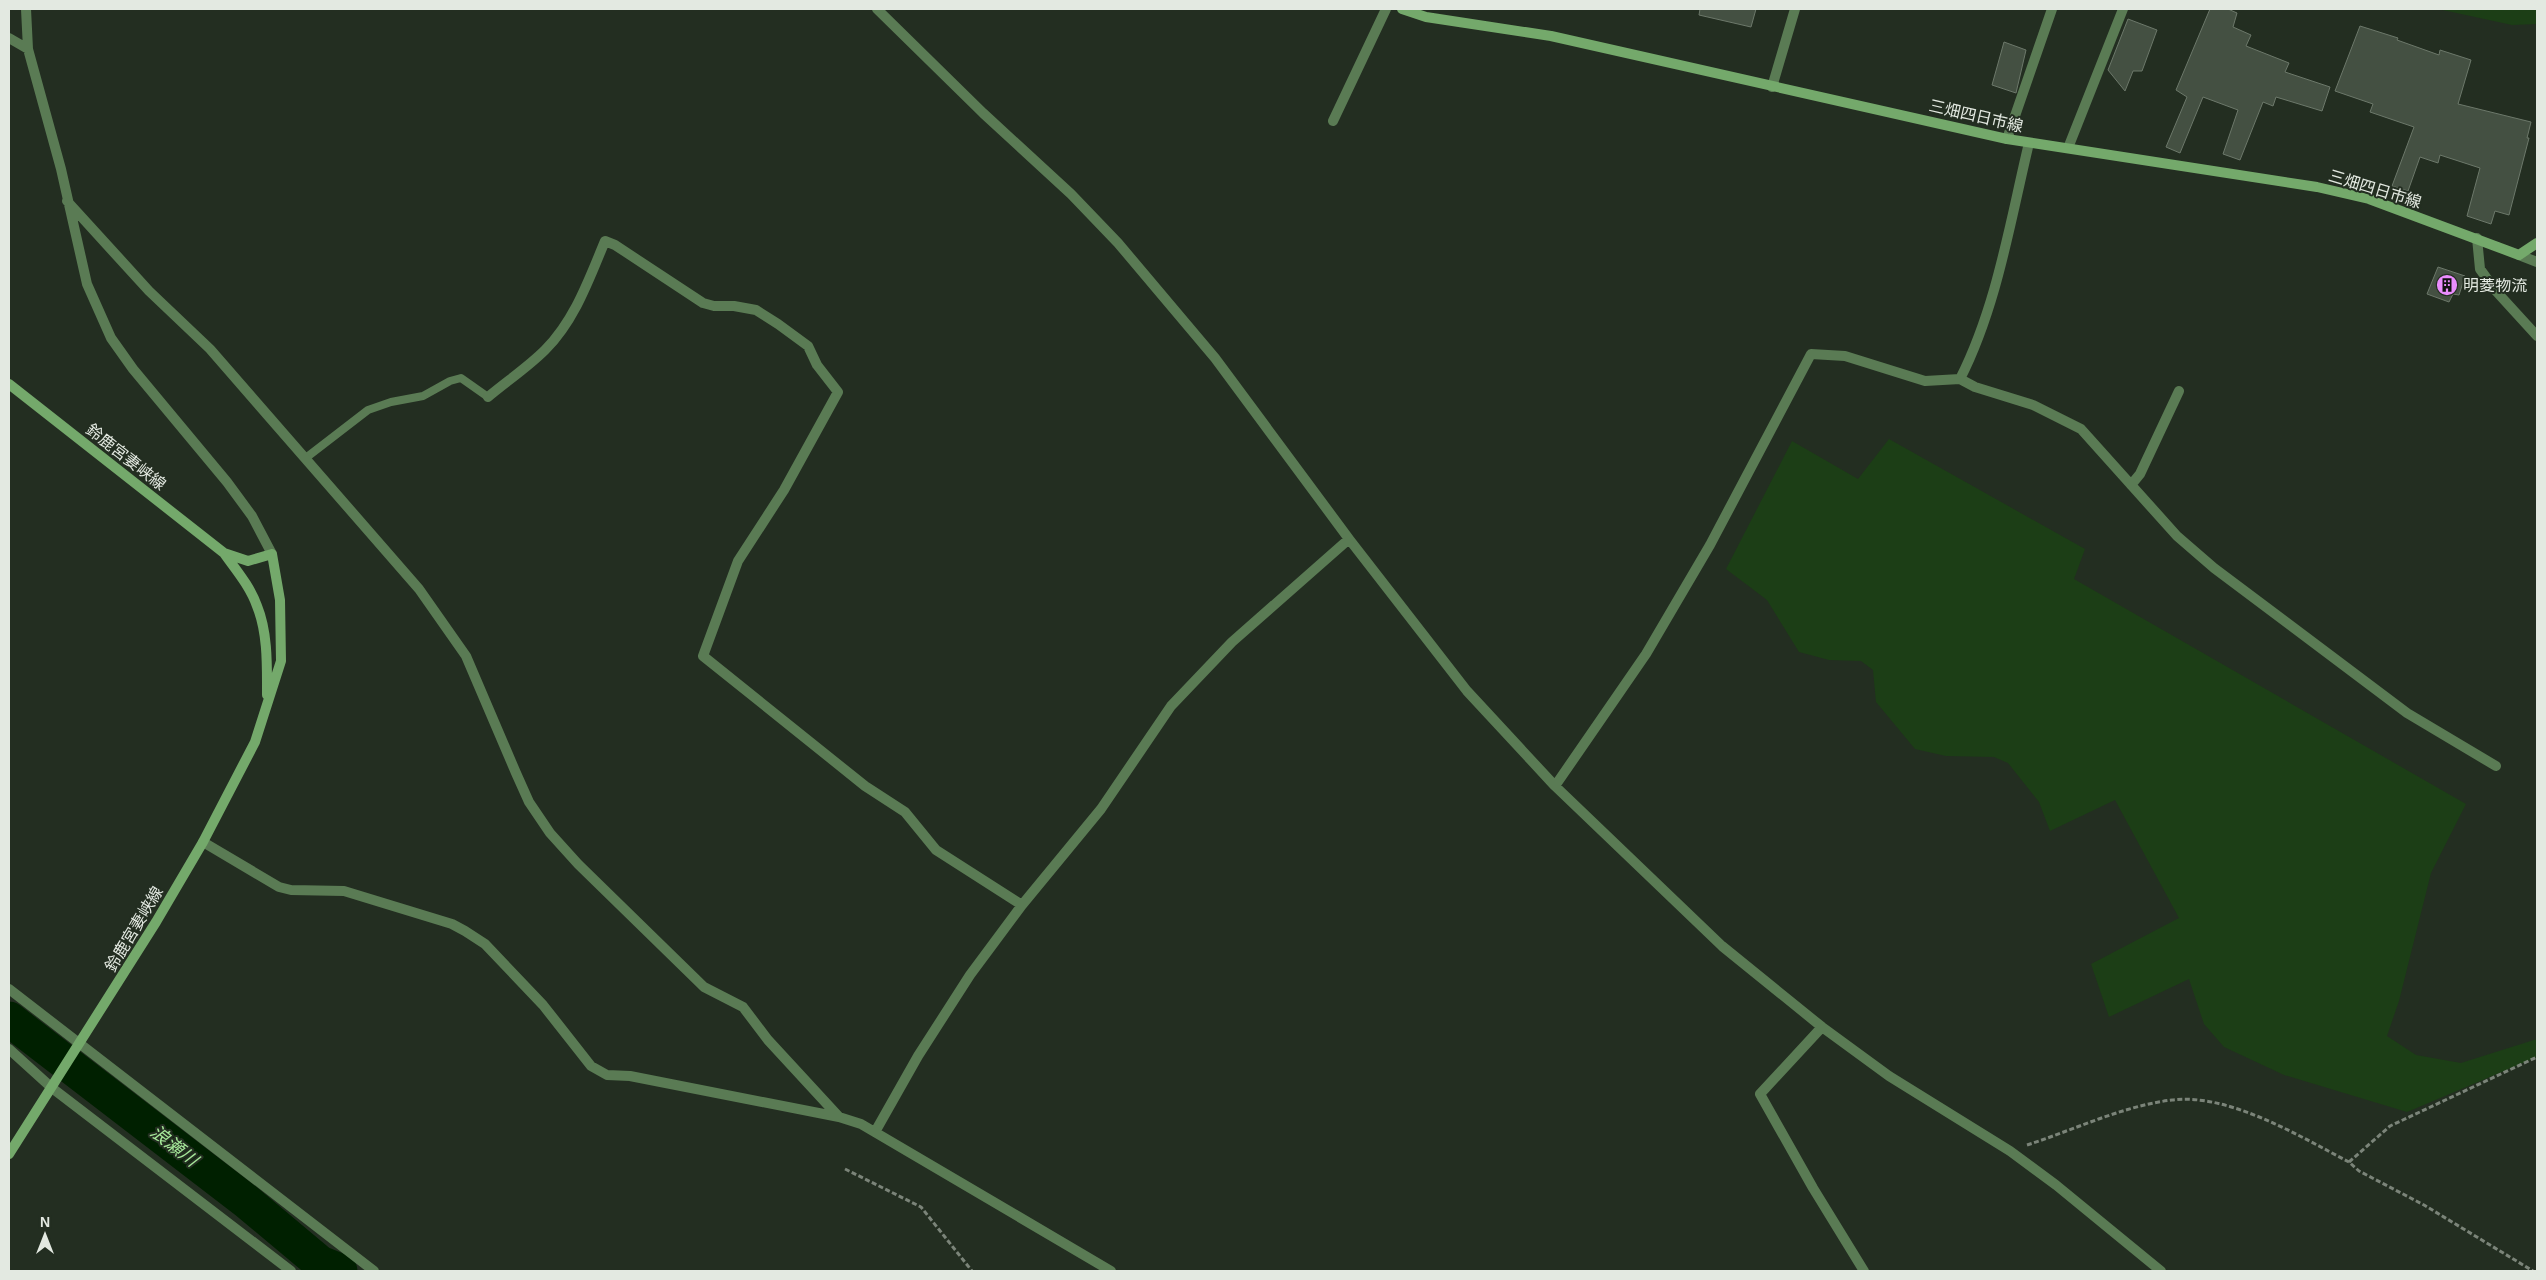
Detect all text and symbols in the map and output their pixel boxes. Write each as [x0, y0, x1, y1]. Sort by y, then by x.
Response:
street label: 三畑四日市線 [1927, 97, 2025, 135]
street label: 三畑四日市線 [2327, 167, 2423, 211]
building icon: 明菱物流 [2435, 273, 2459, 297]
place label: 明菱物流 [2463, 277, 2527, 294]
street label: 鈴鹿宮妻峡線 [83, 421, 169, 493]
street label: 鈴鹿宮妻峡線 [102, 883, 166, 975]
water label: 浪瀬川 [147, 1121, 203, 1172]
north arrow [20, 1210, 70, 1260]
text: N [40, 1214, 50, 1230]

